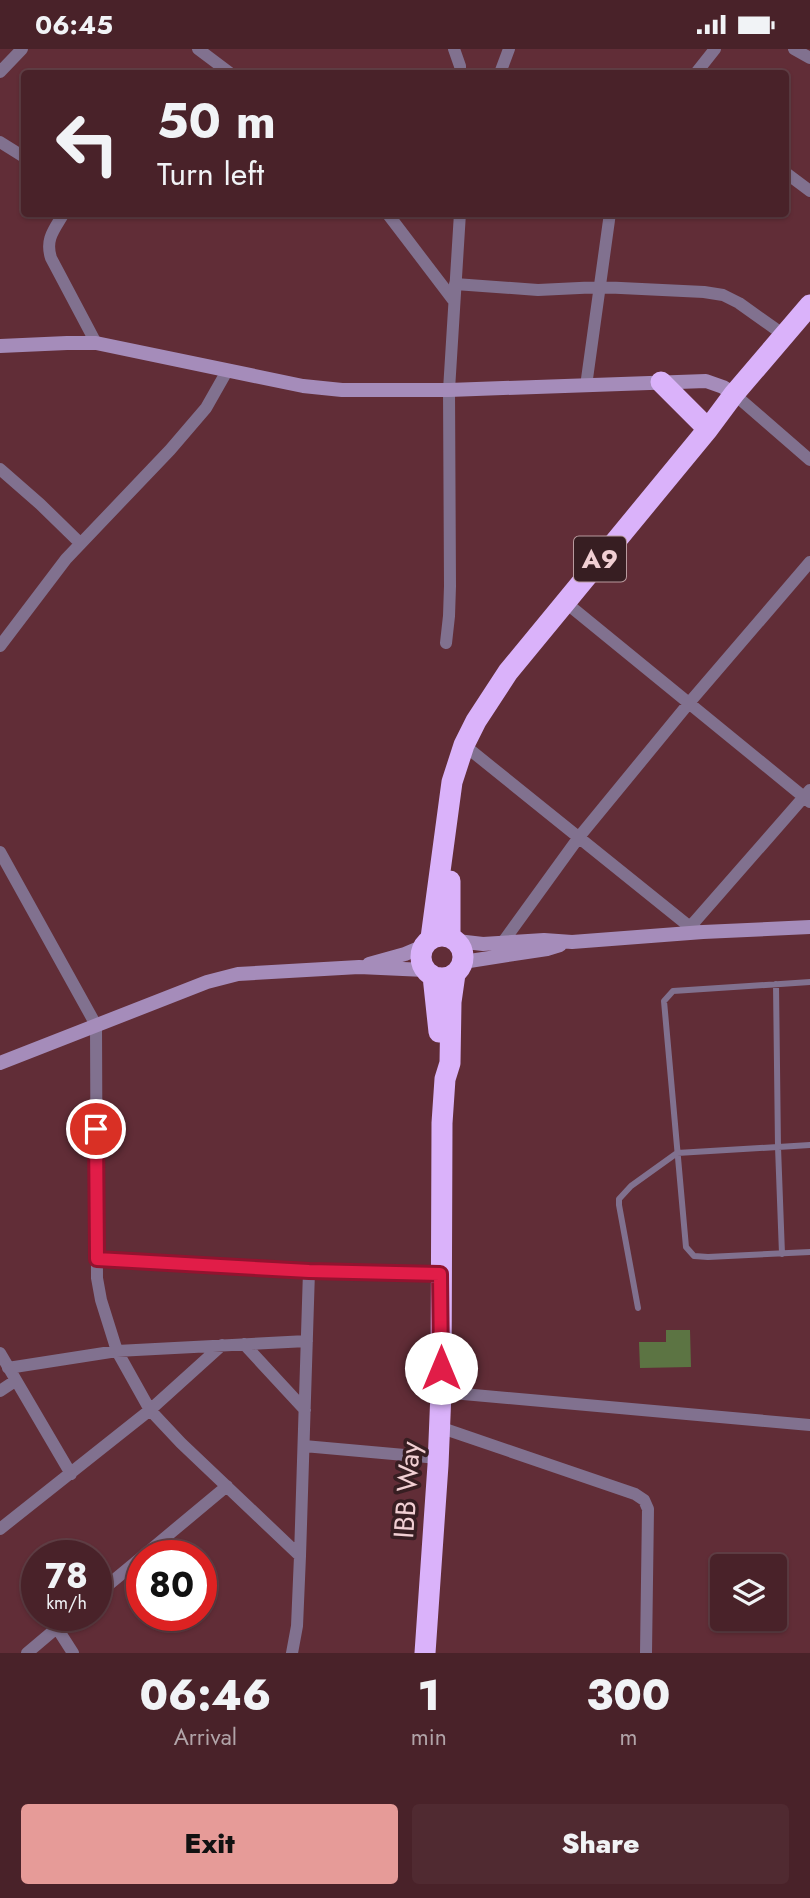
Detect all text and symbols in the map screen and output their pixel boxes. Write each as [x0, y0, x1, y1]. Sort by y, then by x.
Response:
text: 06:45 [35, 6, 113, 44]
text: 50 m [157, 86, 276, 156]
icon: left [42, 98, 133, 189]
text: Turn left [157, 151, 264, 197]
road number: A9 [574, 537, 626, 581]
pin [66, 1099, 126, 1159]
icon: arrive [77, 1110, 115, 1148]
position arrow [404, 1331, 478, 1405]
street label: IBB Way [383, 1439, 431, 1540]
speed limit sign: 80 [126, 1540, 217, 1631]
text: 78 [45, 1551, 88, 1601]
map controls [710, 1554, 787, 1631]
button: layers [710, 1554, 787, 1631]
text: km/h [46, 1590, 87, 1616]
text: 06:46 [140, 1665, 271, 1726]
text: 1 [418, 1665, 440, 1726]
text: 300 [586, 1665, 670, 1726]
text: Arrival [174, 1720, 237, 1754]
text: min [411, 1720, 447, 1754]
text: m [619, 1720, 637, 1754]
button: Exit [21, 1804, 398, 1884]
button: Share [412, 1804, 789, 1884]

